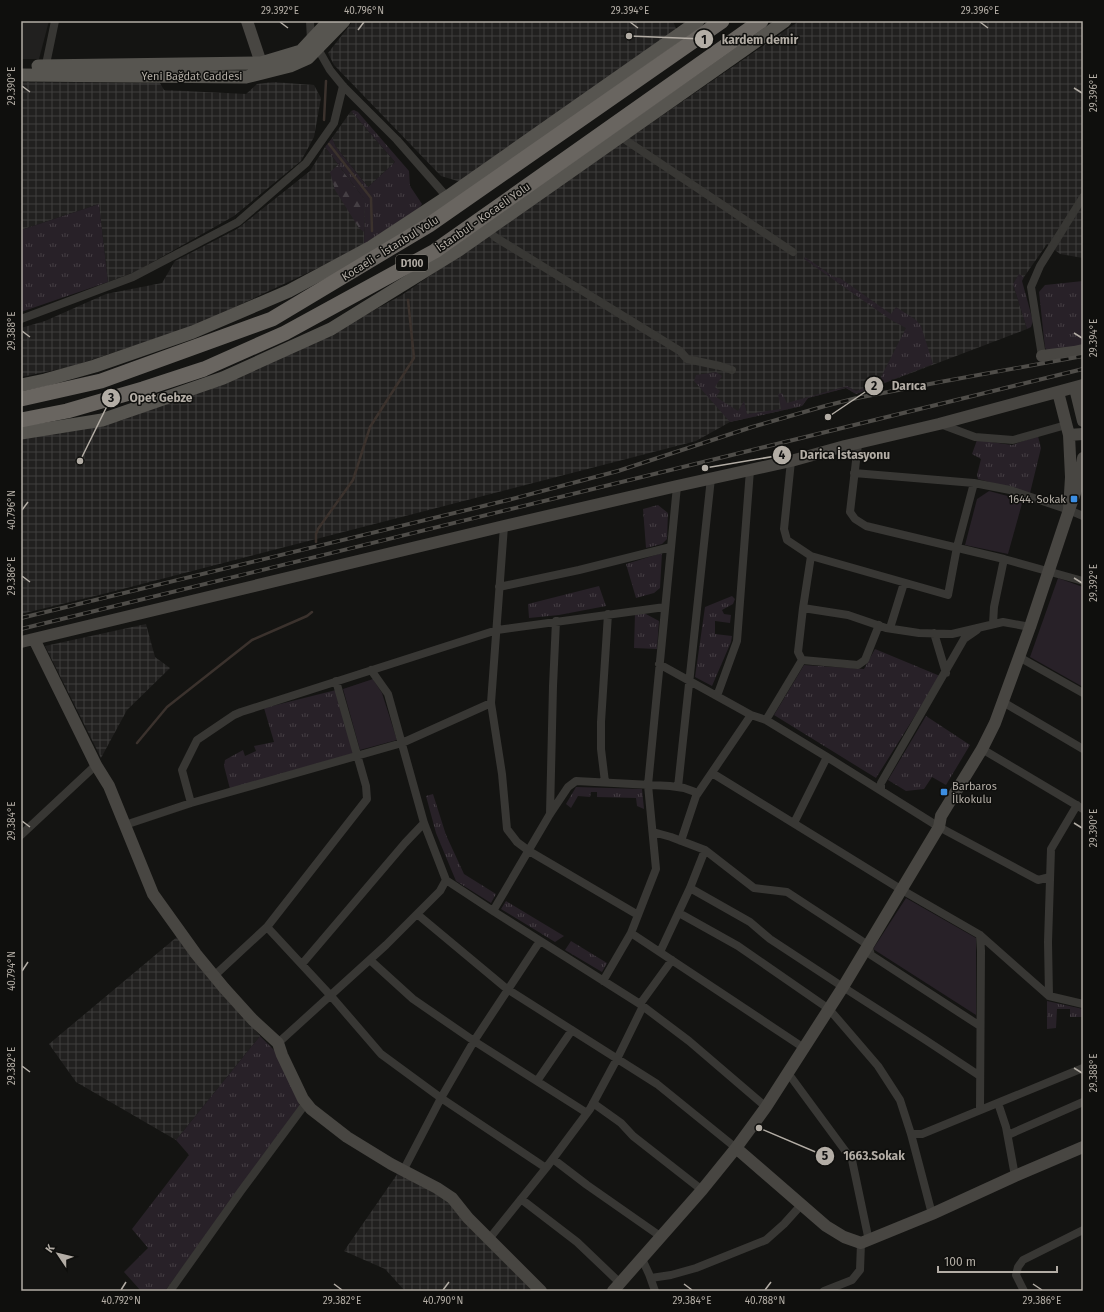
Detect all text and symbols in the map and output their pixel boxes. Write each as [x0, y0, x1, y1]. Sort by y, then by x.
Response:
text: 29.392°E [261, 5, 299, 17]
text: 40.796°N [344, 5, 384, 17]
text: 29.394°E [611, 5, 649, 17]
text: 29.396°E [961, 5, 999, 17]
callout: kardem demir [694, 27, 806, 51]
text: 1 [701, 33, 707, 47]
text: kardem demir [722, 33, 798, 47]
text: 29.390°E [6, 67, 18, 105]
street label: Yeni Bağdat Caddesi [142, 70, 242, 83]
text: 29.396°E [1088, 74, 1100, 112]
street label: İstanbul - Kocaeli Yolu [433, 179, 533, 255]
street label: Kocaeli - İstanbul Yolu [339, 212, 441, 284]
road number: D100 [396, 255, 428, 271]
text: 29.388°E [6, 311, 18, 351]
text: 29.394°E [1088, 319, 1100, 357]
callout: Darıca [864, 374, 934, 398]
text: 2 [871, 379, 877, 393]
text: Darıca [892, 379, 927, 393]
callout: Opet Gebze [101, 386, 200, 410]
text: 3 [107, 391, 114, 405]
text: Opet Gebze [129, 391, 193, 405]
callout: Darica İstasyonu [772, 443, 898, 467]
text: Darica İstasyonu [800, 447, 890, 462]
text: 4 [779, 448, 786, 462]
text: 40.796°N [6, 490, 18, 530]
place label: 1644. Sokak [1009, 493, 1066, 506]
marker: 1644. Sokak [1069, 494, 1079, 504]
text: 29.386°E [6, 557, 18, 595]
text: 29.392°E [1088, 564, 1100, 602]
place label: Barbaros İlkokulu [952, 780, 997, 806]
marker: Barbaros İlkokulu [939, 787, 949, 797]
text: 29.384°E [6, 802, 18, 841]
text: 29.390°E [1088, 809, 1100, 847]
text: 40.794°N [6, 951, 18, 991]
text: 29.382°E [6, 1047, 18, 1085]
text: 29.388°E [1088, 1053, 1100, 1093]
callout: 1663.Sokak [815, 1144, 913, 1168]
text: 5 [822, 1149, 829, 1163]
text: 1663.Sokak [843, 1149, 905, 1163]
north arrow [38, 1234, 78, 1274]
text: K [43, 1241, 58, 1255]
scale bar [938, 1248, 1057, 1274]
text: 100 m [944, 1255, 976, 1269]
text: 40.792°N [101, 1295, 141, 1307]
text: 29.382°E [323, 1295, 361, 1307]
text: 40.790°N [423, 1295, 463, 1307]
text: 29.384°E [673, 1295, 712, 1307]
text: 40.788°N [745, 1295, 785, 1307]
text: 29.386°E [1023, 1295, 1061, 1307]

